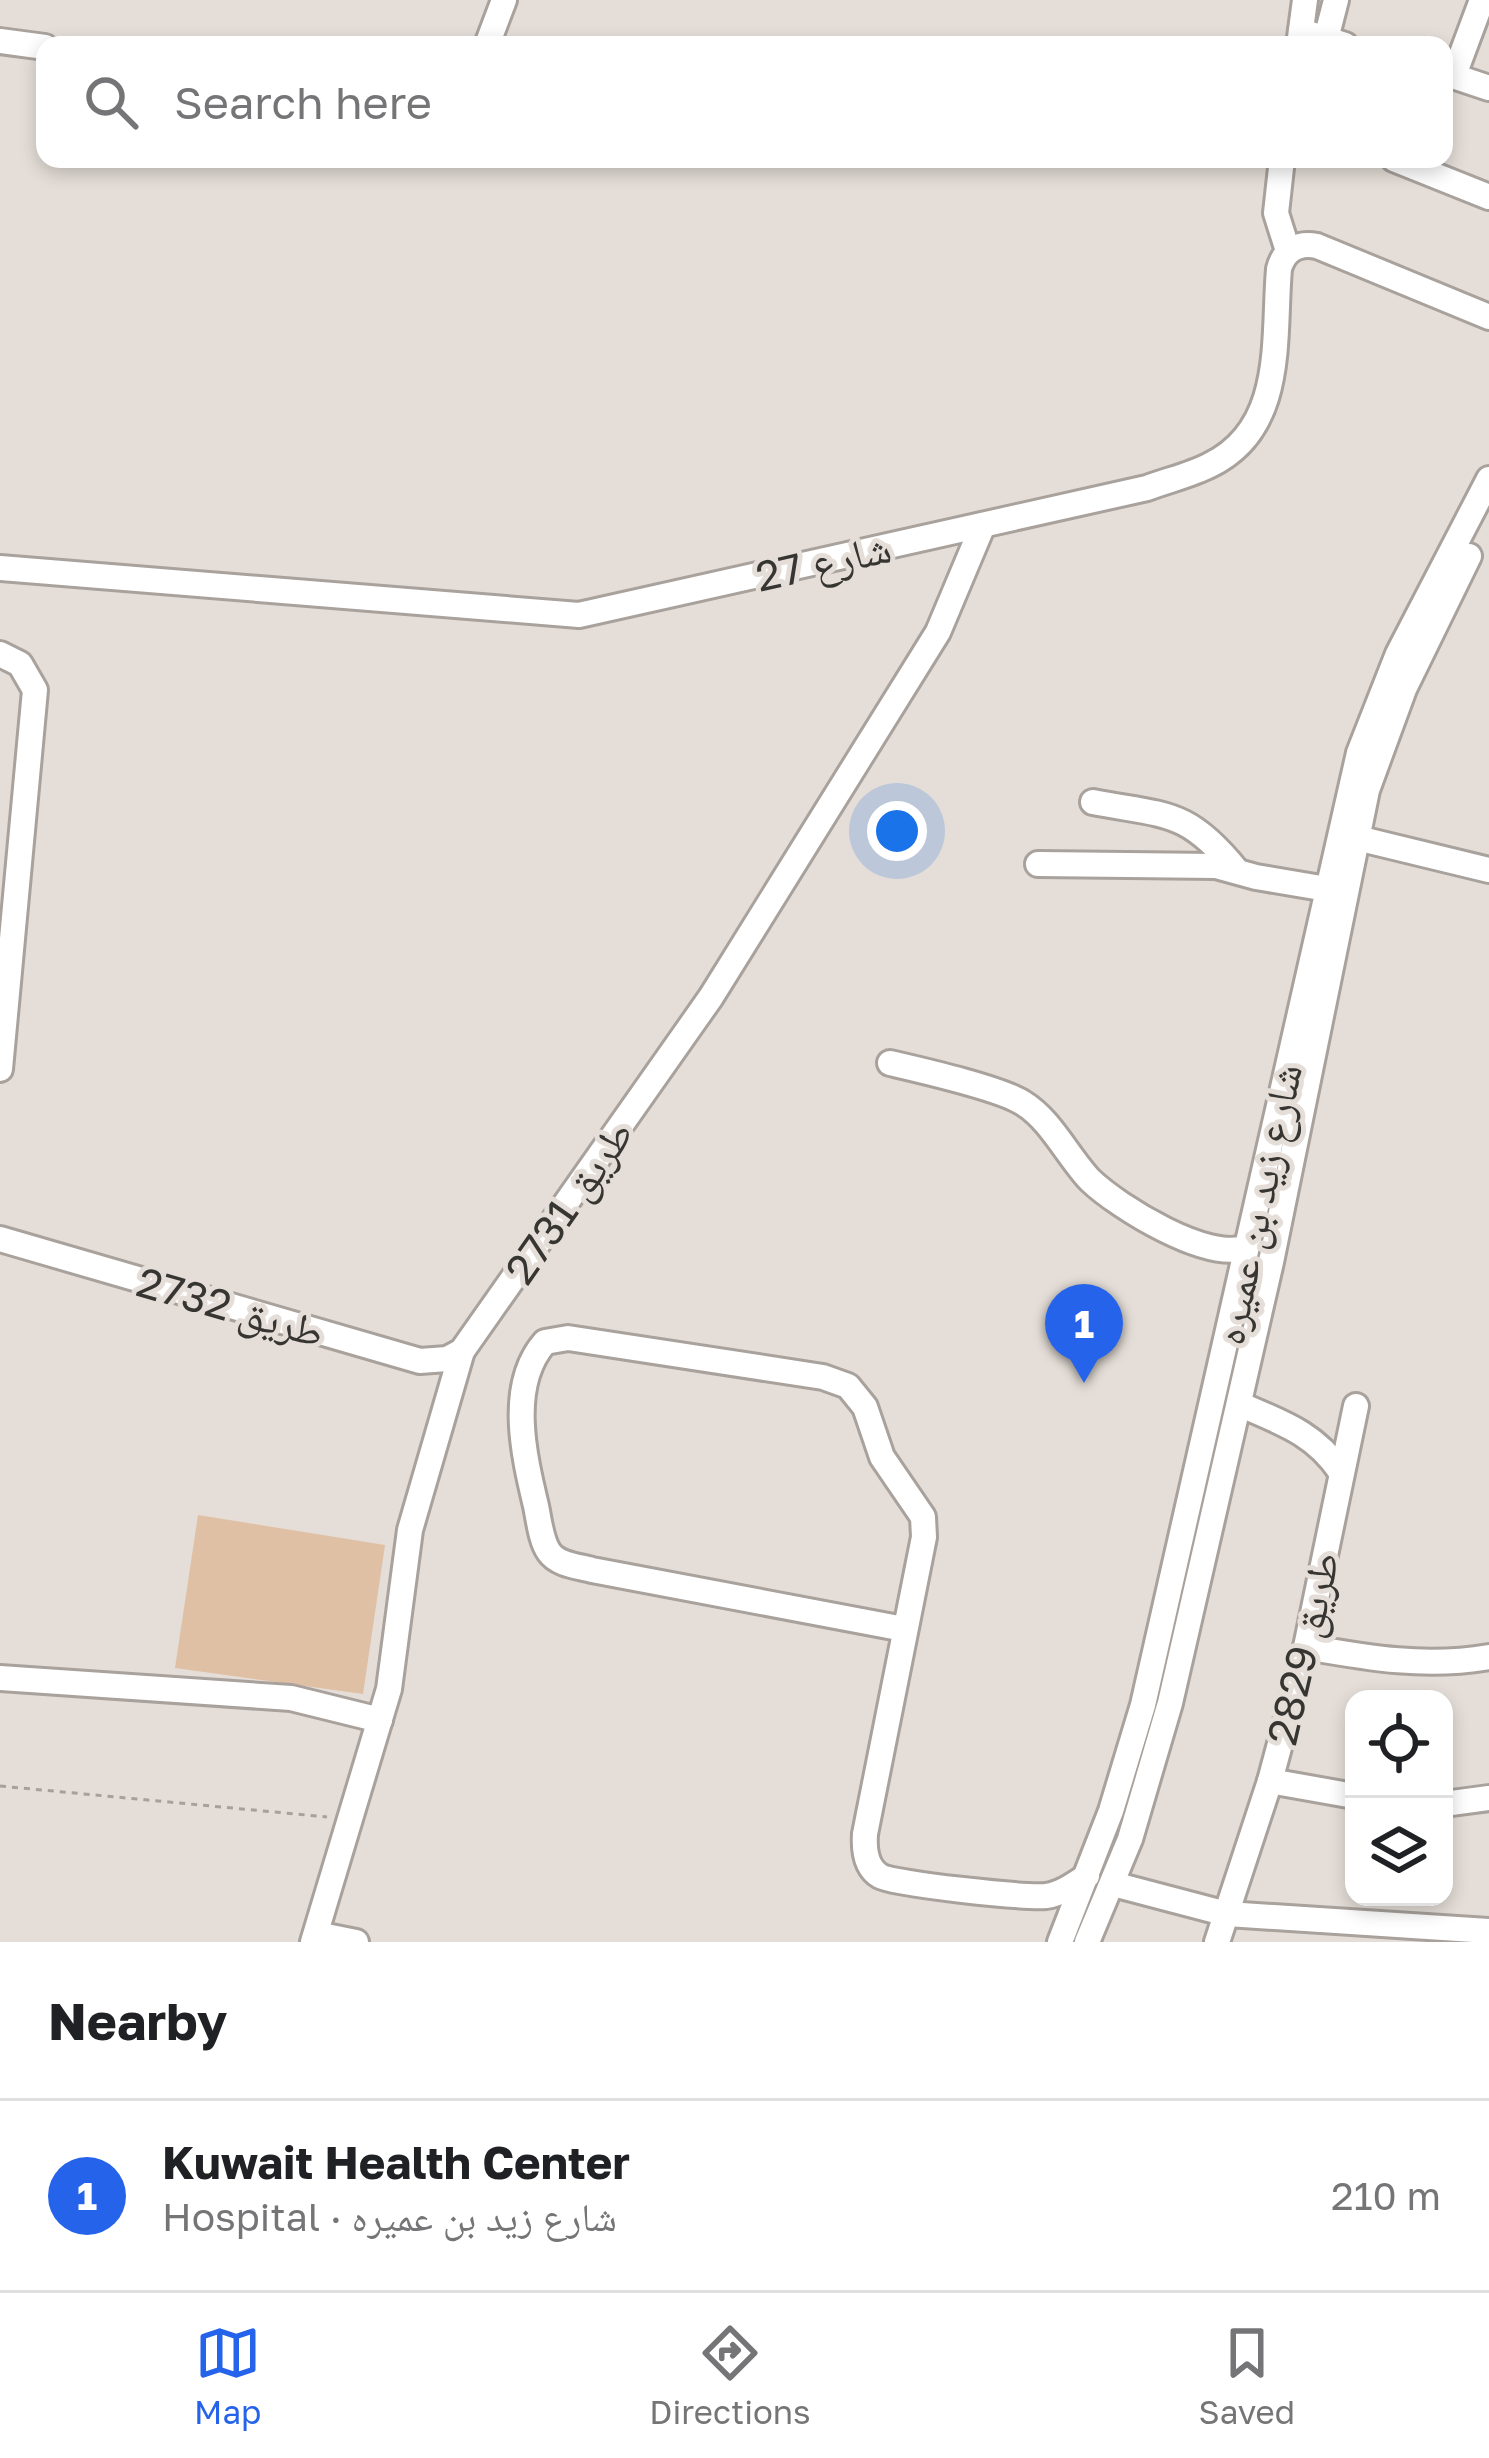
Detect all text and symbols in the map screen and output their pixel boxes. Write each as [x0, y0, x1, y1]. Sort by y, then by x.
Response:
search box [36, 36, 1453, 168]
icon: search [78, 69, 144, 135]
text: Search here [174, 75, 432, 129]
street label: شارع 27 [751, 521, 896, 604]
your location [867, 801, 927, 861]
street label: شارع زيد بن عميره [1203, 1059, 1314, 1350]
street label: طريق 2731 [494, 1110, 644, 1294]
street label: طريق 2732 [131, 1255, 330, 1358]
pin: 1 [1045, 1284, 1123, 1383]
street label: طريق 2829 [1256, 1547, 1350, 1750]
map controls [1345, 1690, 1453, 1906]
button: locate [1345, 1690, 1453, 1798]
button: layers [1345, 1798, 1453, 1906]
text: Nearby [48, 1990, 227, 2051]
text: Kuwait Health Center [162, 2135, 630, 2189]
text: 1 [77, 2172, 97, 2219]
text: 210 m [1331, 2172, 1441, 2219]
text: Hospital · شارع زيد بن عميره [162, 2193, 617, 2240]
tab: Map [194, 2320, 261, 2431]
tab: Directions [649, 2320, 811, 2431]
tab: Saved [1199, 2320, 1295, 2431]

